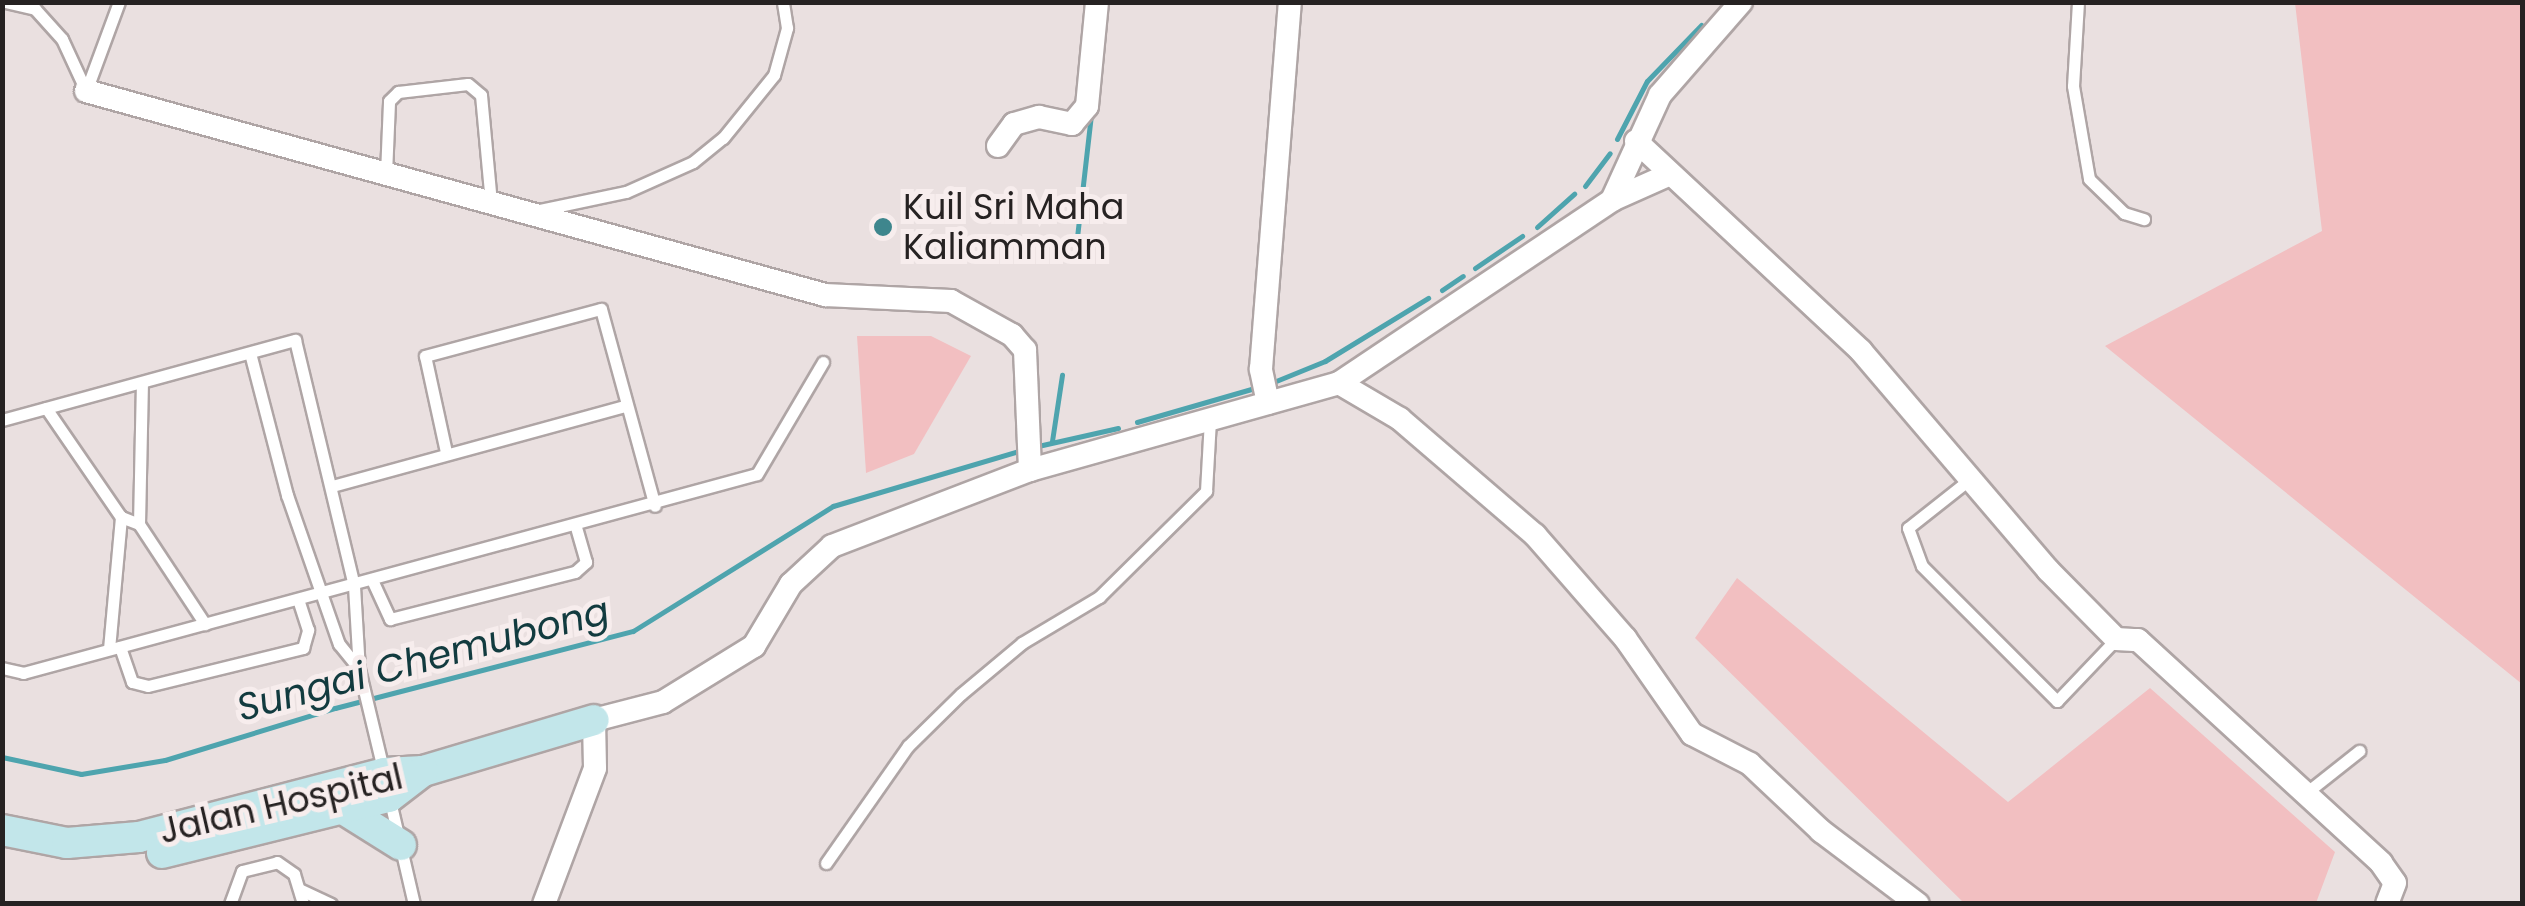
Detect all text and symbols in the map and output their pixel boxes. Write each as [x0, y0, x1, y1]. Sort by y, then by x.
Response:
place label: Kuil Sri Maha Kaliamman [903, 186, 1124, 268]
marker: Kuil Sri Maha Kaliamman [872, 216, 894, 238]
water label: Sungai Chemubong [232, 587, 614, 731]
street label: Jalan Hospital [155, 756, 407, 852]

